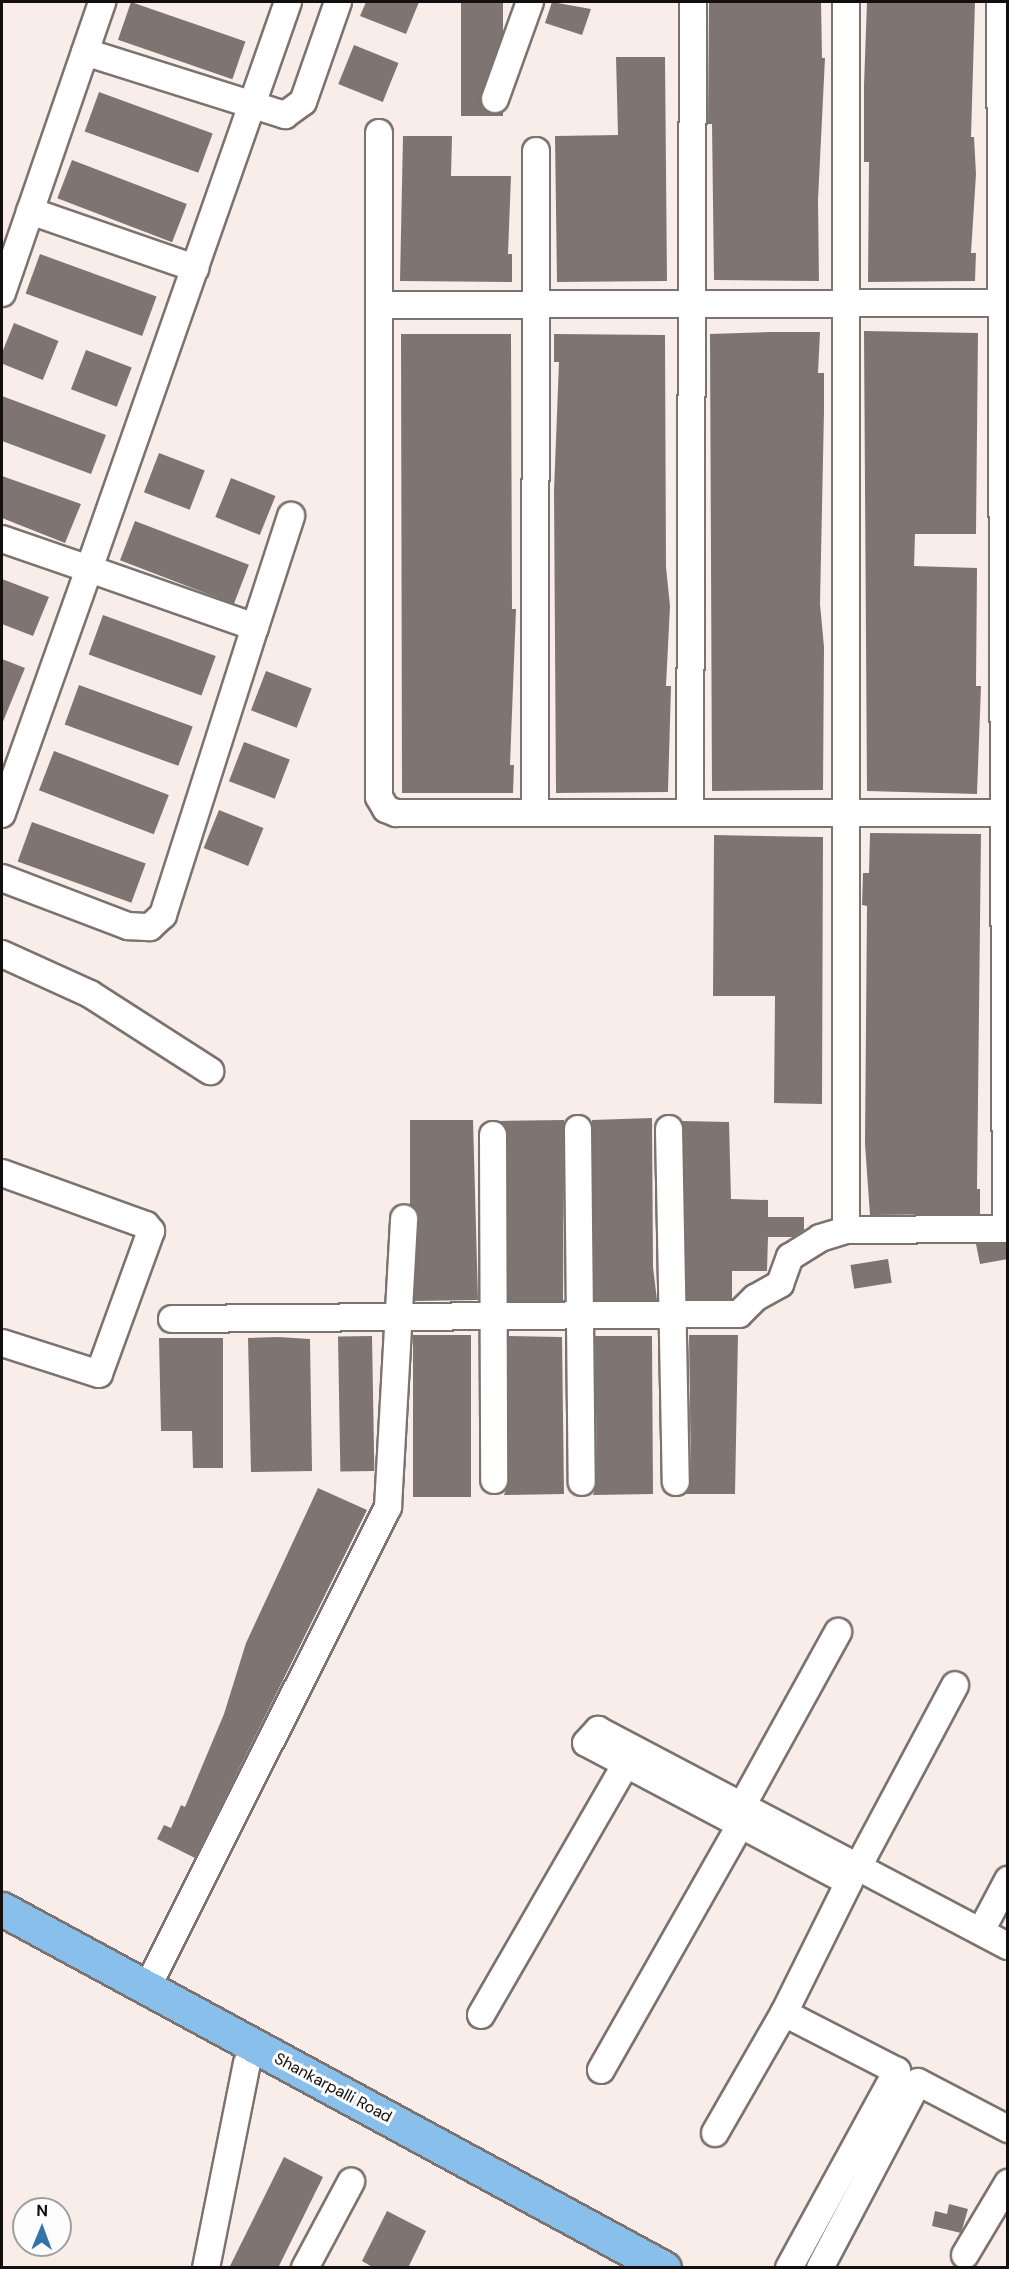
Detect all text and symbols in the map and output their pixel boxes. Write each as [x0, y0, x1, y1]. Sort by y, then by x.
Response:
street label: Shankarpalli Road [271, 2049, 395, 2127]
north arrow [12, 2197, 72, 2257]
text: N [36, 2200, 48, 2221]

